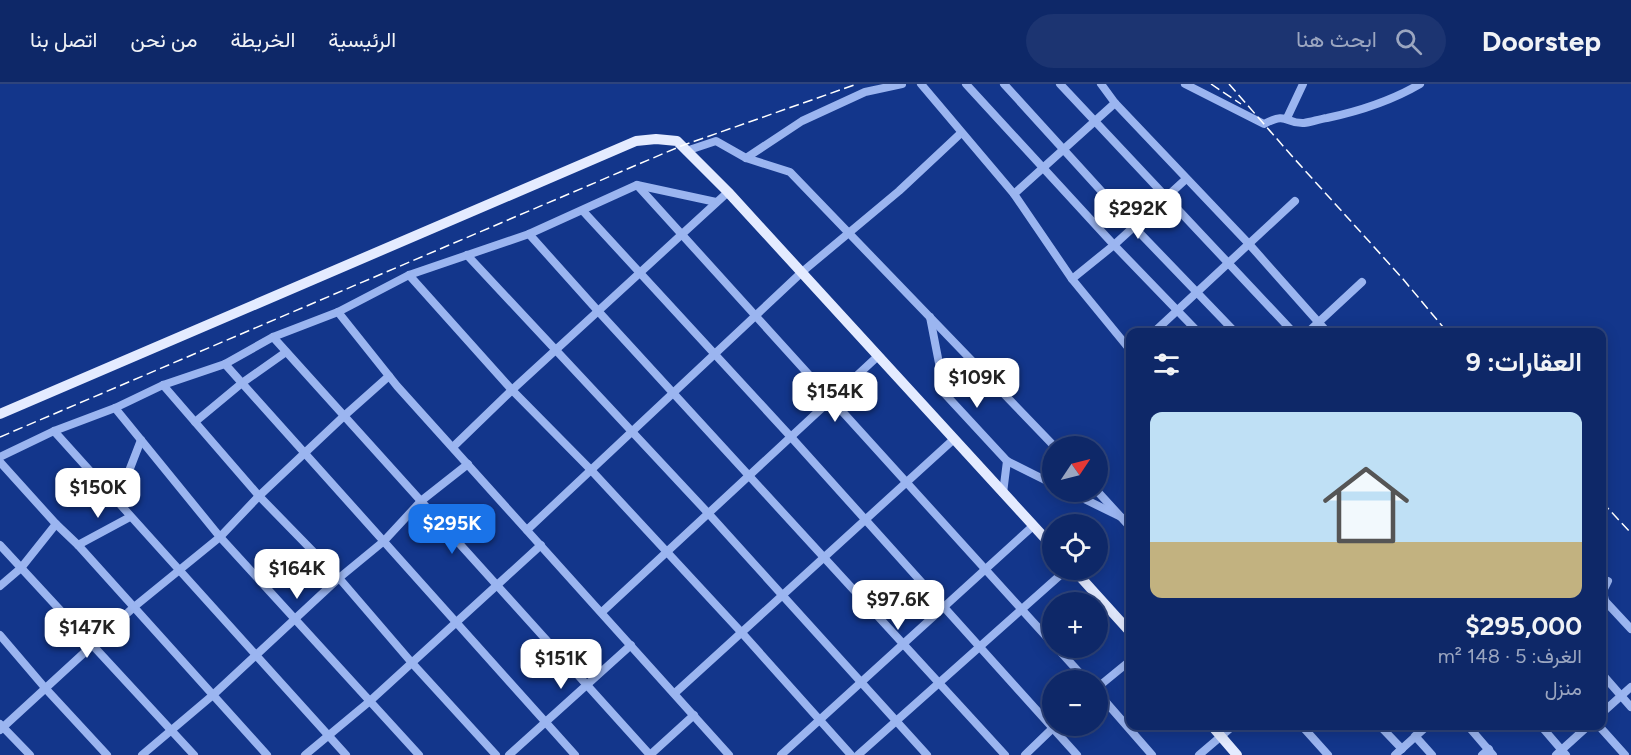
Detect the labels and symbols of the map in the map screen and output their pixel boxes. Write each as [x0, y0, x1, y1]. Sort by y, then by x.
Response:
pin: $292K [1096, 189, 1180, 240]
pin: $109K [935, 358, 1019, 409]
pin: $154K [793, 372, 877, 423]
north arrow [1042, 436, 1108, 502]
pin: $150K [56, 468, 140, 519]
pin: $295K [410, 504, 494, 555]
pin: $164K [255, 549, 339, 600]
pin: $97.6K [849, 580, 947, 631]
pin: $147K [45, 608, 129, 659]
pin: $151K [519, 639, 603, 690]

